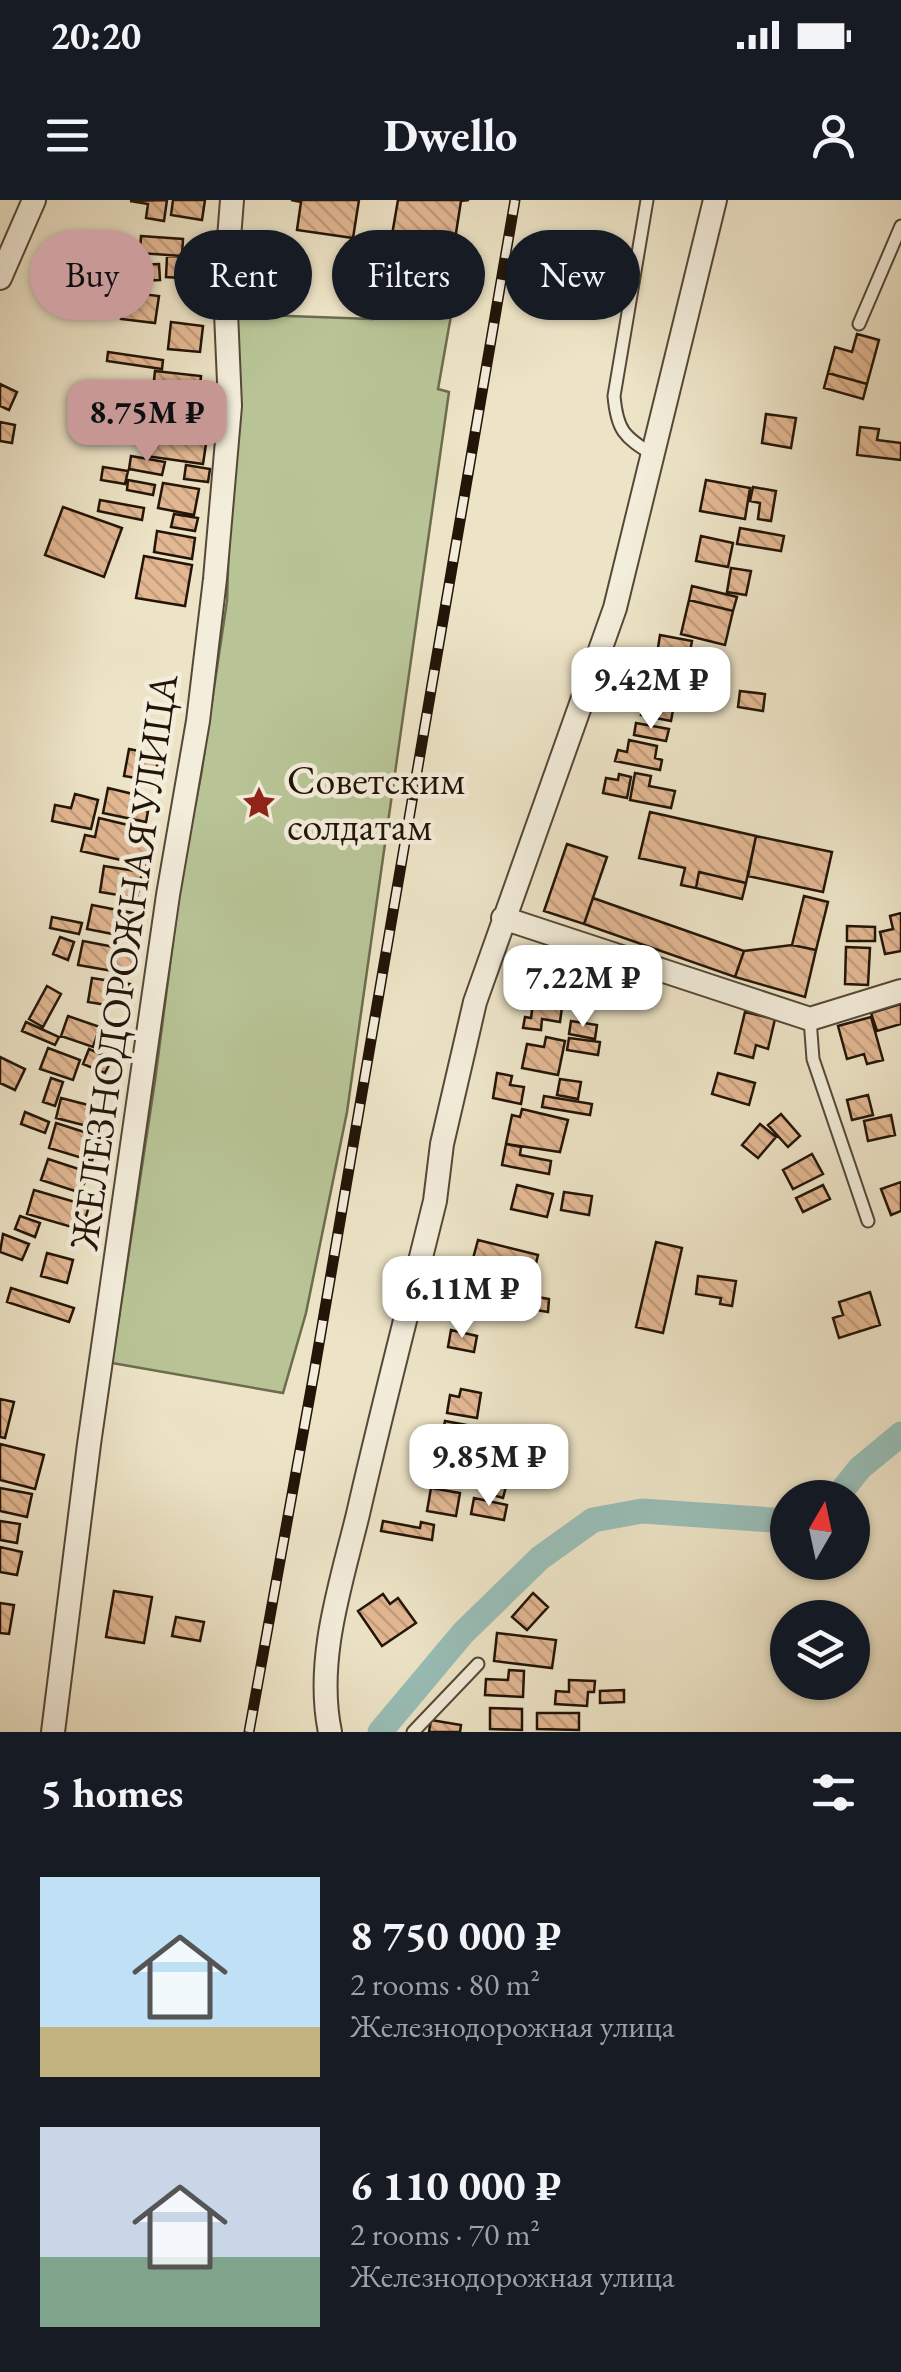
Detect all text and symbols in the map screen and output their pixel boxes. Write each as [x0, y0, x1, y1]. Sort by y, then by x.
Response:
text: 20:20 [50, 11, 141, 60]
text: Dwello [384, 106, 517, 164]
icon: menu [40, 108, 95, 163]
icon: person [806, 108, 861, 163]
chip: Buy [30, 230, 154, 320]
chip: Rent [174, 230, 312, 320]
chip: Filters [332, 230, 485, 320]
chip: New [505, 230, 640, 320]
pin: 8.75M ₽ [55, 380, 239, 465]
text: 8.75M ₽ [89, 391, 205, 433]
pin: 9.42M ₽ [559, 647, 743, 732]
text: 9.42M ₽ [593, 658, 709, 700]
street label: ЖЕЛЕЗНОДОРОЖНАЯ УЛИЦА [57, 670, 189, 1254]
place label: Советским солдатам [287, 754, 465, 852]
place icon: Советским солдатам [240, 784, 278, 822]
pin: 7.22M ₽ [491, 945, 675, 1030]
text: 7.22M ₽ [525, 956, 641, 998]
pin: 6.11M ₽ [370, 1256, 554, 1341]
text: 6.11M ₽ [404, 1267, 520, 1309]
pin: 9.85M ₽ [397, 1424, 581, 1509]
text: 9.85M ₽ [431, 1435, 547, 1477]
north arrow [770, 1480, 870, 1580]
map controls [770, 1480, 870, 1700]
button: layers [770, 1600, 870, 1700]
text: 5 homes [40, 1765, 183, 1820]
icon: filters [806, 1765, 861, 1820]
text: 8 750 000 ₽ [350, 1908, 561, 1963]
icon: home [120, 1917, 240, 2037]
text: 2 rooms · 80 m² [350, 1963, 540, 2005]
text: Железнодорожная улица [350, 2005, 674, 2047]
text: 6 110 000 ₽ [350, 2158, 561, 2213]
icon: home [120, 2167, 240, 2287]
text: 2 rooms · 70 m² [350, 2213, 540, 2255]
text: Железнодорожная улица [350, 2255, 674, 2297]

